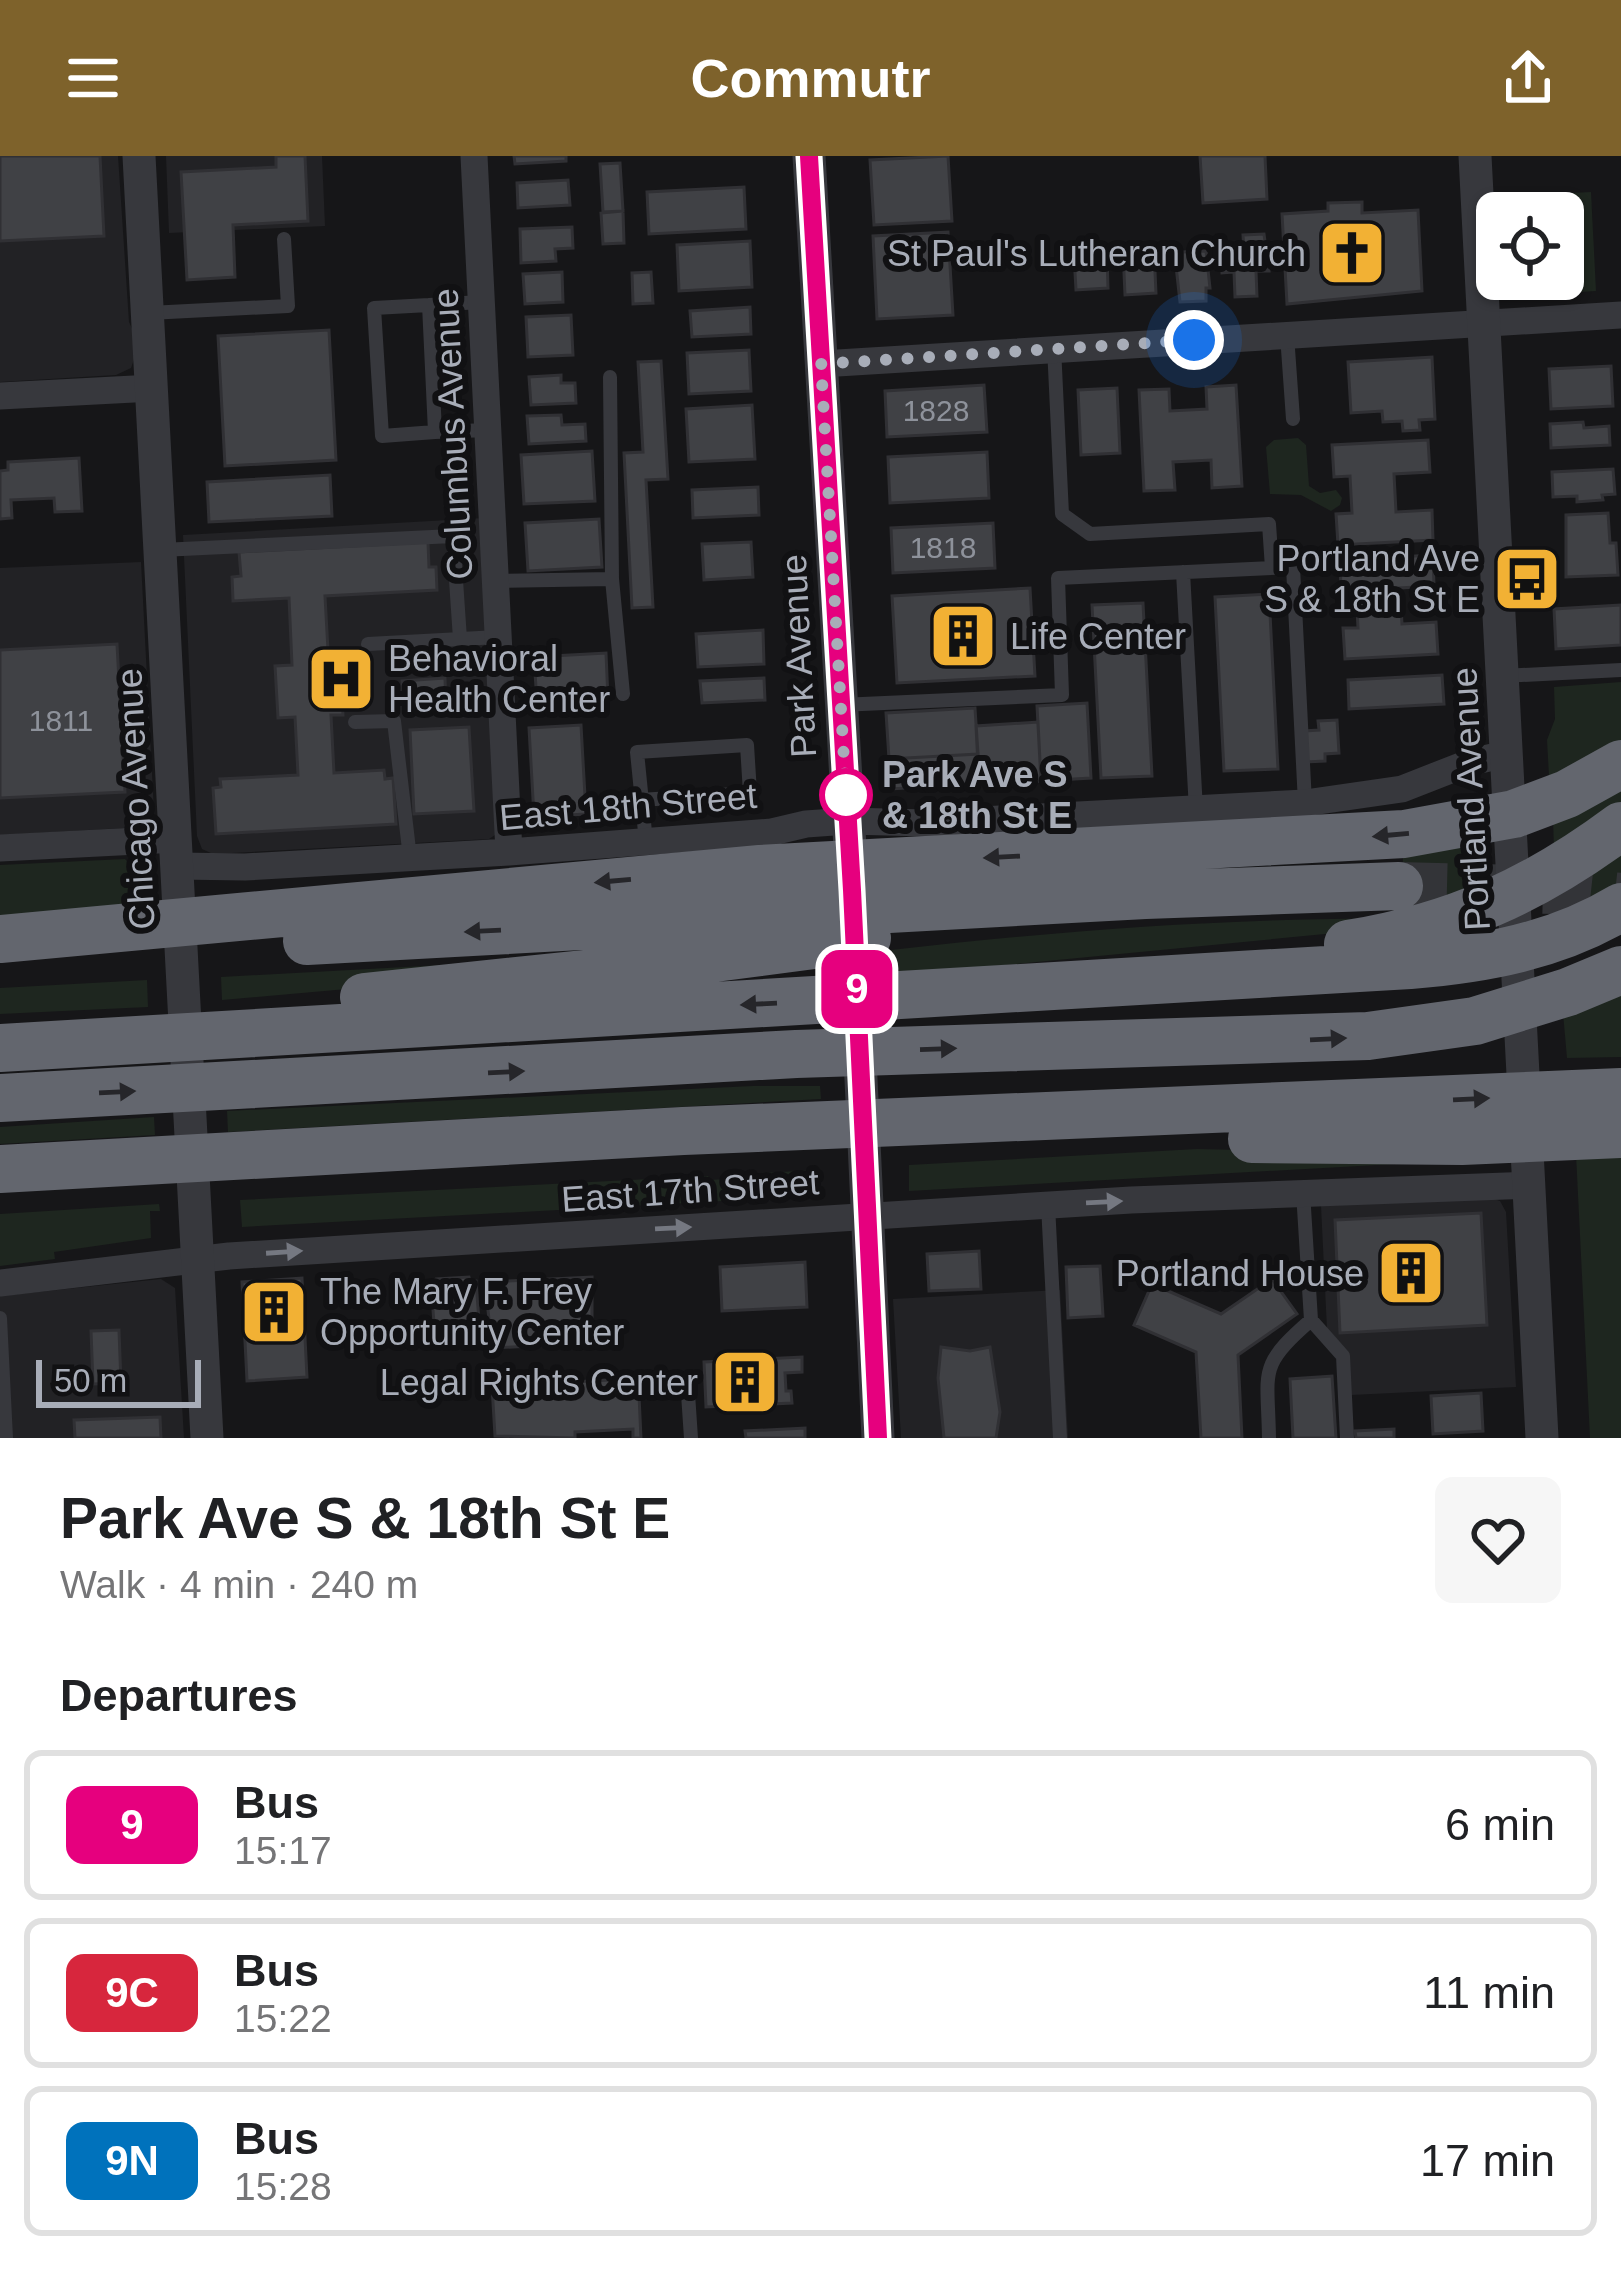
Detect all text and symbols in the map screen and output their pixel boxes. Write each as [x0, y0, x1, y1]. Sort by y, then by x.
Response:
icon: menu [60, 45, 126, 111]
icon: share [1495, 45, 1561, 111]
text: Commutr [691, 48, 931, 108]
map controls [1476, 192, 1584, 300]
button: locate [1476, 192, 1584, 300]
church icon: St Paul's Lutheran Church [1317, 218, 1387, 288]
place label: St Paul's Lutheran Church [887, 233, 1306, 274]
street label: Columbus Avenue [424, 287, 481, 581]
your location [1164, 310, 1224, 370]
house number: 1828 [903, 394, 969, 427]
house number: 1818 [910, 531, 976, 564]
place label: Portland Ave S & 18th St E [1264, 538, 1480, 620]
bus stop icon: Portland Ave S & 18th St E [1492, 544, 1562, 614]
street label: Park Avenue [773, 553, 824, 759]
building icon: Life Center [928, 601, 998, 671]
place label: Life Center [1010, 616, 1186, 657]
place label: Behavioral Health Center [388, 638, 610, 720]
hospital icon: Behavioral Health Center [306, 644, 376, 714]
street label: Portland Avenue [1443, 666, 1498, 932]
street label: Chicago Avenue [108, 667, 163, 931]
house number: 1811 [29, 704, 93, 737]
place label: Park Ave S & 18th St E [882, 754, 1072, 836]
marker: Park Ave S & 18th St E [821, 770, 871, 820]
street label: East 18th Street [498, 775, 758, 838]
one-way arrow [1372, 826, 1410, 845]
one-way arrow [982, 848, 1020, 867]
one-way arrow [594, 872, 631, 891]
one-way arrow [464, 922, 501, 941]
line badge: 9 [818, 950, 896, 1028]
text: 9 [845, 965, 869, 1012]
one-way arrow [739, 995, 777, 1014]
one-way arrow [1310, 1029, 1348, 1048]
one-way arrow [920, 1039, 958, 1058]
one-way arrow [488, 1062, 526, 1081]
one-way arrow [99, 1082, 137, 1101]
one-way arrow [1453, 1089, 1491, 1108]
street label: East 17th Street [560, 1161, 820, 1220]
one-way arrow [1086, 1192, 1123, 1211]
one-way arrow [655, 1218, 693, 1237]
building icon: Portland House [1376, 1238, 1446, 1308]
one-way arrow [266, 1243, 303, 1262]
place label: Portland House [1116, 1253, 1364, 1294]
place label: The Mary F. Frey Opportunity Center [320, 1271, 624, 1353]
building icon: The Mary F. Frey Opportunity Center [239, 1277, 309, 1347]
building icon: Legal Rights Center [710, 1347, 780, 1417]
scale bar [36, 1354, 201, 1407]
text: 50 m [54, 1362, 127, 1399]
place label: Legal Rights Center [380, 1362, 698, 1403]
button: heart [1435, 1477, 1561, 1603]
text: Park Ave S & 18th St E [60, 1486, 670, 1550]
text: Walk · 4 min · 240 m [60, 1563, 418, 1606]
text: Departures [60, 1670, 298, 1721]
text: Bus [234, 1777, 319, 1828]
text: 6 min [1445, 1799, 1555, 1850]
text: 9 [120, 1801, 144, 1848]
text: 15:17 [234, 1829, 332, 1872]
text: Bus [234, 1945, 319, 1996]
text: 11 min [1423, 1967, 1555, 2018]
text: 9C [105, 1969, 159, 2016]
text: 15:22 [234, 1997, 332, 2040]
text: Bus [234, 2113, 319, 2164]
text: 17 min [1420, 2135, 1555, 2186]
text: 9N [105, 2137, 159, 2184]
text: 15:28 [234, 2165, 332, 2208]

